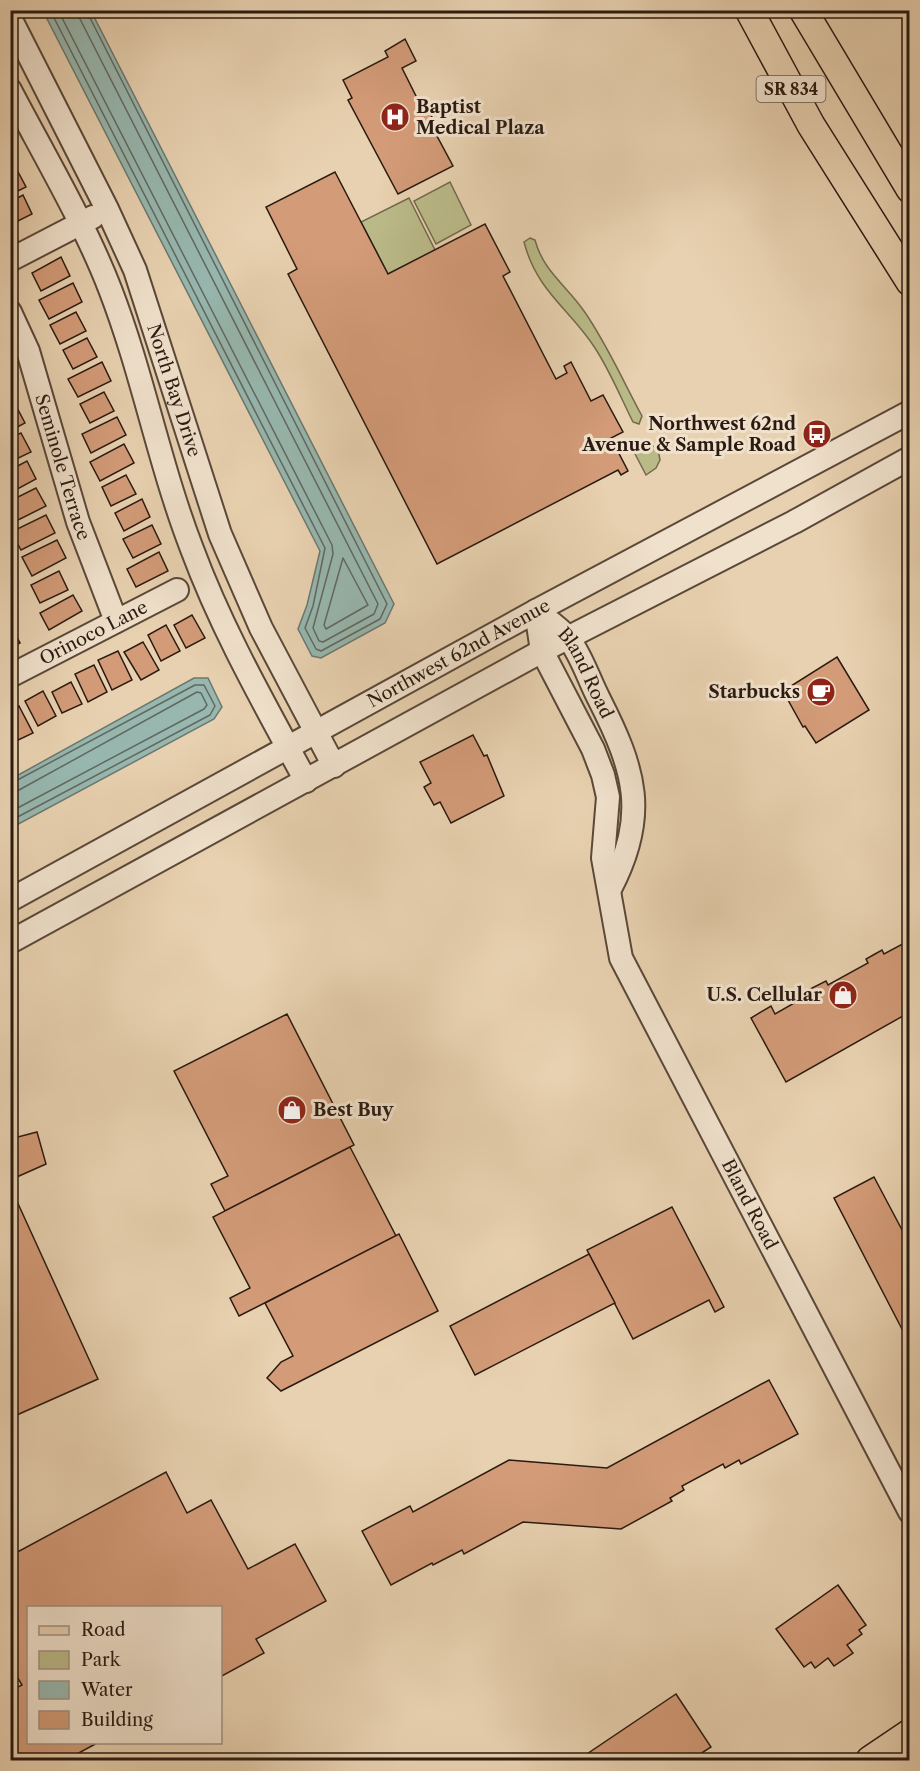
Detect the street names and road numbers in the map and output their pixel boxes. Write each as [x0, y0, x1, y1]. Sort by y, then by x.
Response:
road number: SR 834 [756, 76, 826, 102]
street label: North Bay Drive [142, 321, 205, 460]
street label: Seminole Terrace [30, 392, 95, 543]
street label: Northwest 62nd Avenue [364, 595, 554, 712]
street label: Orinoco Lane [36, 596, 151, 670]
street label: Bland Road [553, 623, 618, 722]
street label: Bland Road [717, 1155, 782, 1253]

